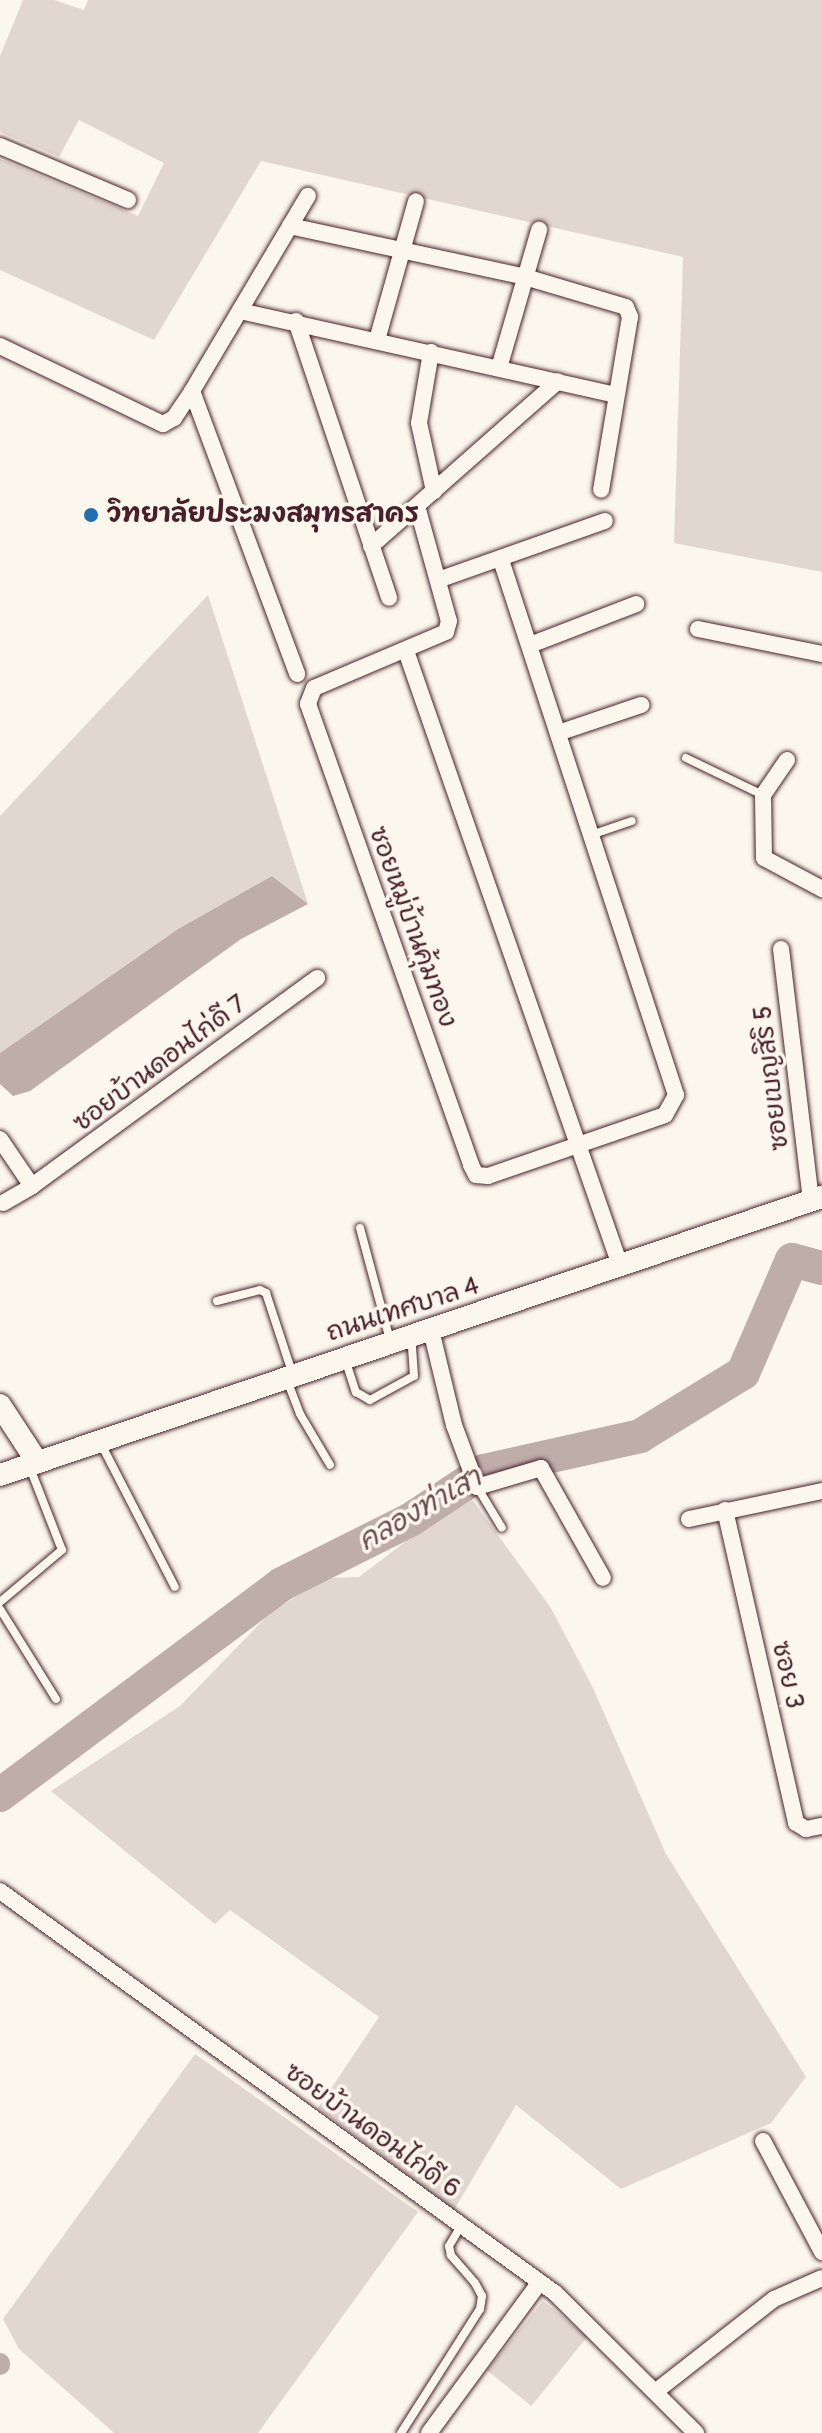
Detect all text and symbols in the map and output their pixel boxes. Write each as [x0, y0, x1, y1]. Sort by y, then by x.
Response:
place label: วิทยาลัยประมงสมุทรสาคร [107, 499, 419, 531]
marker: วิทยาลัยประมงสมุทรสาคร [82, 506, 100, 524]
street label: ซอยหมู่บ้านคุ้มทอง [361, 822, 463, 1032]
street label: ซอยบ้านดอนไก่ดี 7 [67, 989, 253, 1139]
street label: ซอยเบญสิริ 5 [748, 1004, 796, 1152]
street label: ถนนเทศบาล 4 [323, 1271, 483, 1349]
water label: คลองท่าเสา [353, 1461, 487, 1559]
street label: ซอย 3 [764, 1638, 810, 1712]
street label: ซอยบ้านดอนไก่ดี 6 [278, 2057, 466, 2205]

